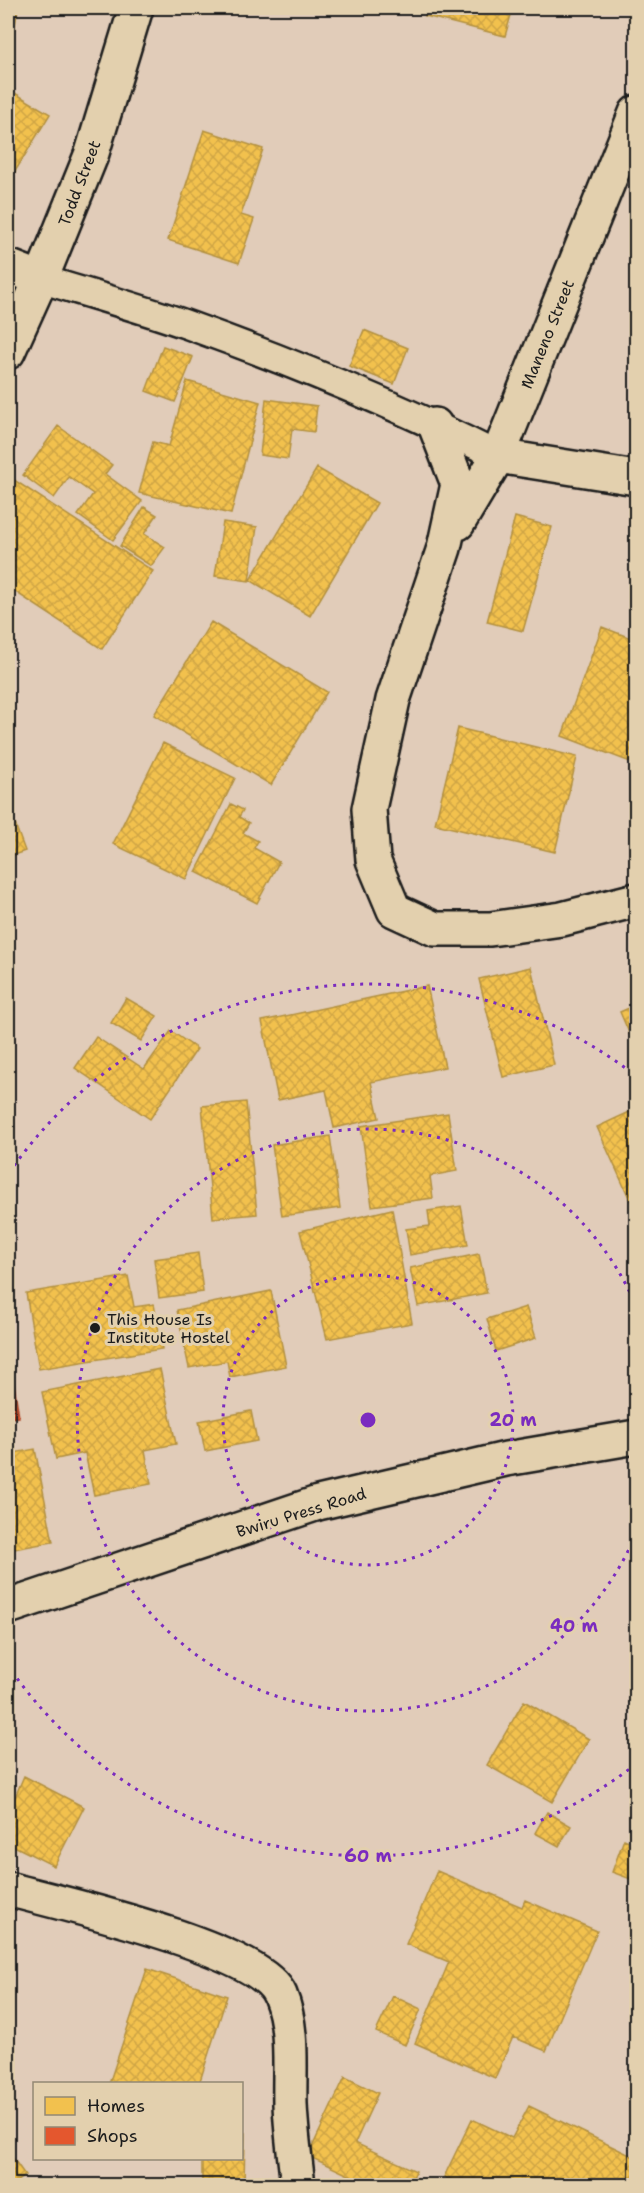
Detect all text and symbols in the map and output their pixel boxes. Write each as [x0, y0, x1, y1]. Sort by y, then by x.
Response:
street label: Todd Street [53, 137, 105, 229]
street label: Maneno Street [516, 277, 579, 392]
place label: This House Is Institute Hostel [107, 1309, 230, 1348]
marker: This House Is Institute Hostel [88, 1321, 102, 1335]
text: 20 m [489, 1408, 537, 1432]
centre of rings [358, 1410, 378, 1430]
street label: Bwiru Press Road [234, 1483, 369, 1542]
text: 40 m [550, 1614, 598, 1638]
text: 60 m [344, 1844, 392, 1868]
legend [33, 2082, 243, 2160]
text: Homes [87, 2094, 145, 2118]
text: Shops [87, 2124, 138, 2148]

